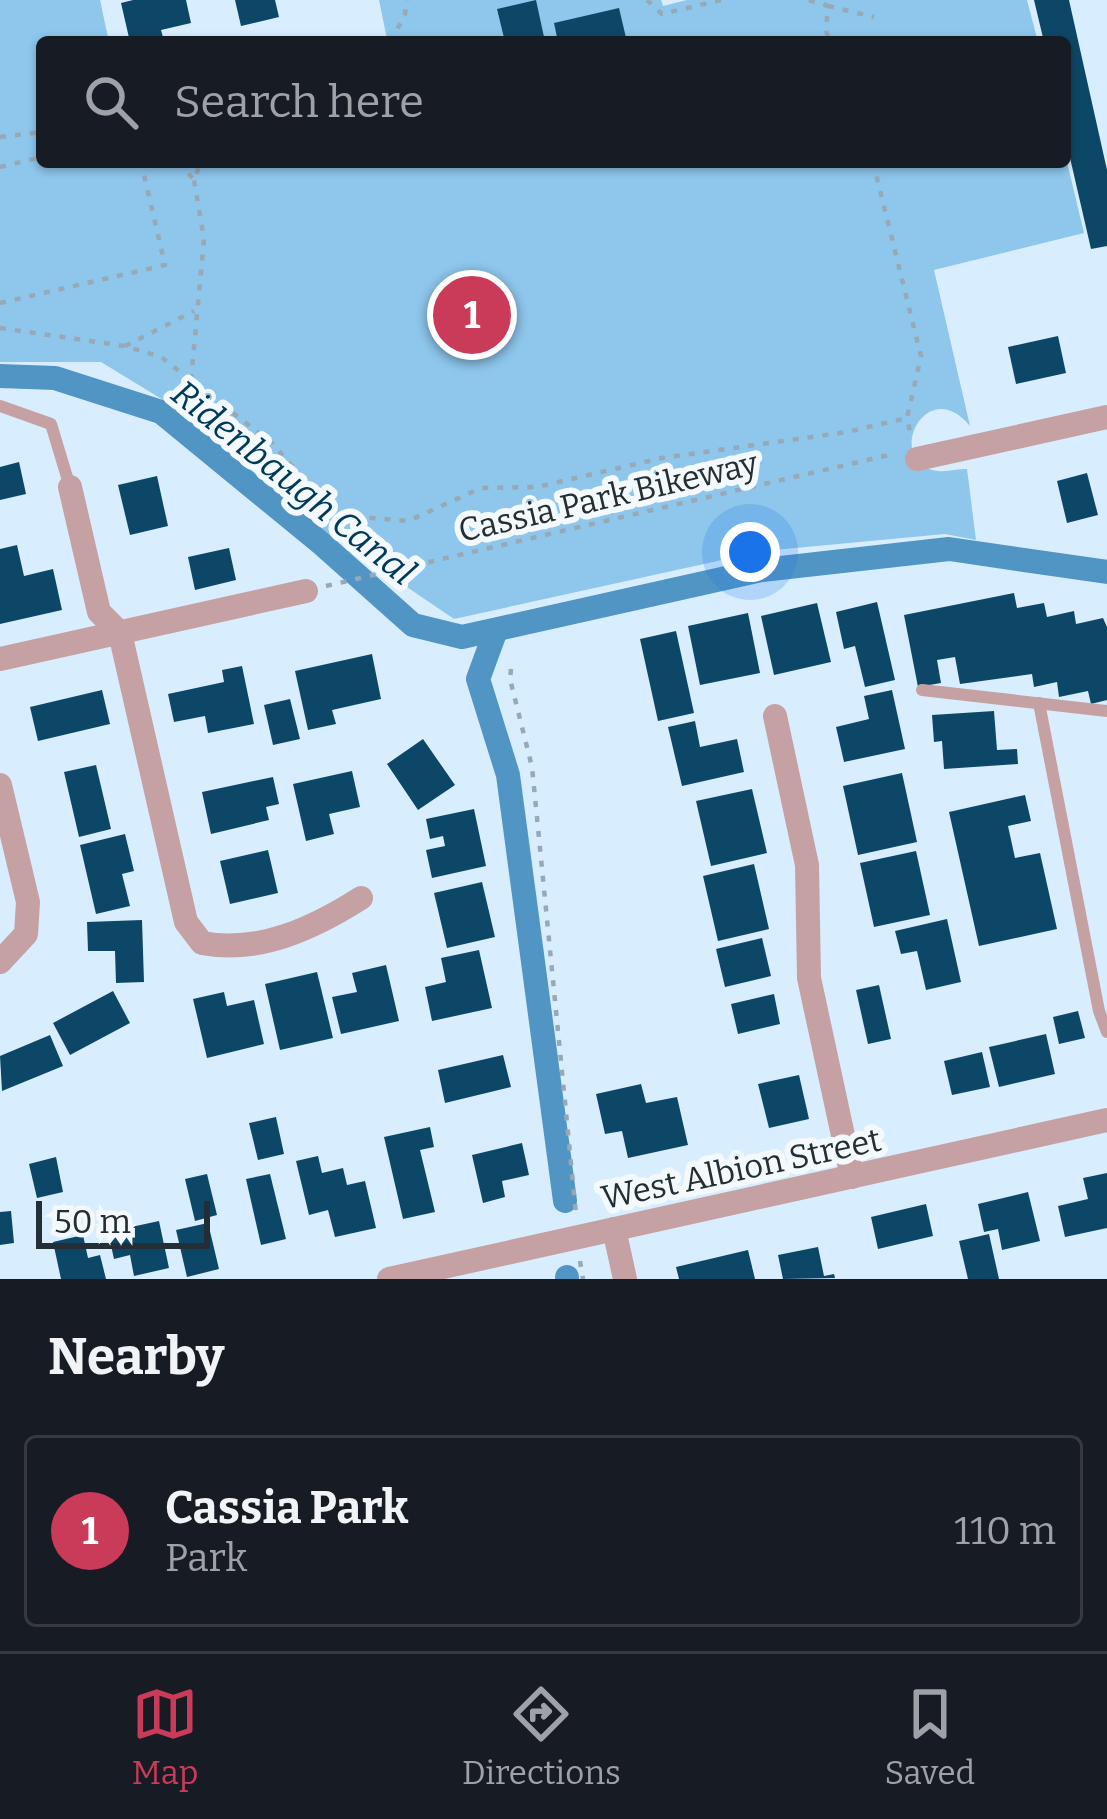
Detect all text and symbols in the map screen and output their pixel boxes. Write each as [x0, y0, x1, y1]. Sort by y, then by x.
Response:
search box [36, 36, 1071, 168]
icon: search [78, 69, 144, 135]
text: Search here [174, 75, 424, 129]
pin: 1 [433, 270, 511, 360]
water label: Ridenbaugh Canal [163, 371, 424, 595]
street label: Cassia Park Bikeway [455, 443, 762, 551]
your location [720, 522, 780, 582]
street label: West Albion Street [598, 1120, 885, 1218]
scale bar [36, 1195, 210, 1248]
text: 50 m [54, 1202, 131, 1242]
text: Nearby [48, 1326, 224, 1388]
text: Cassia Park [165, 1481, 409, 1535]
text: 1 [82, 1508, 98, 1554]
text: 110 m [954, 1508, 1056, 1554]
text: Park [165, 1535, 247, 1581]
tab: Map [132, 1681, 198, 1793]
tab: Directions [462, 1681, 621, 1793]
tab: Saved [885, 1681, 975, 1793]

